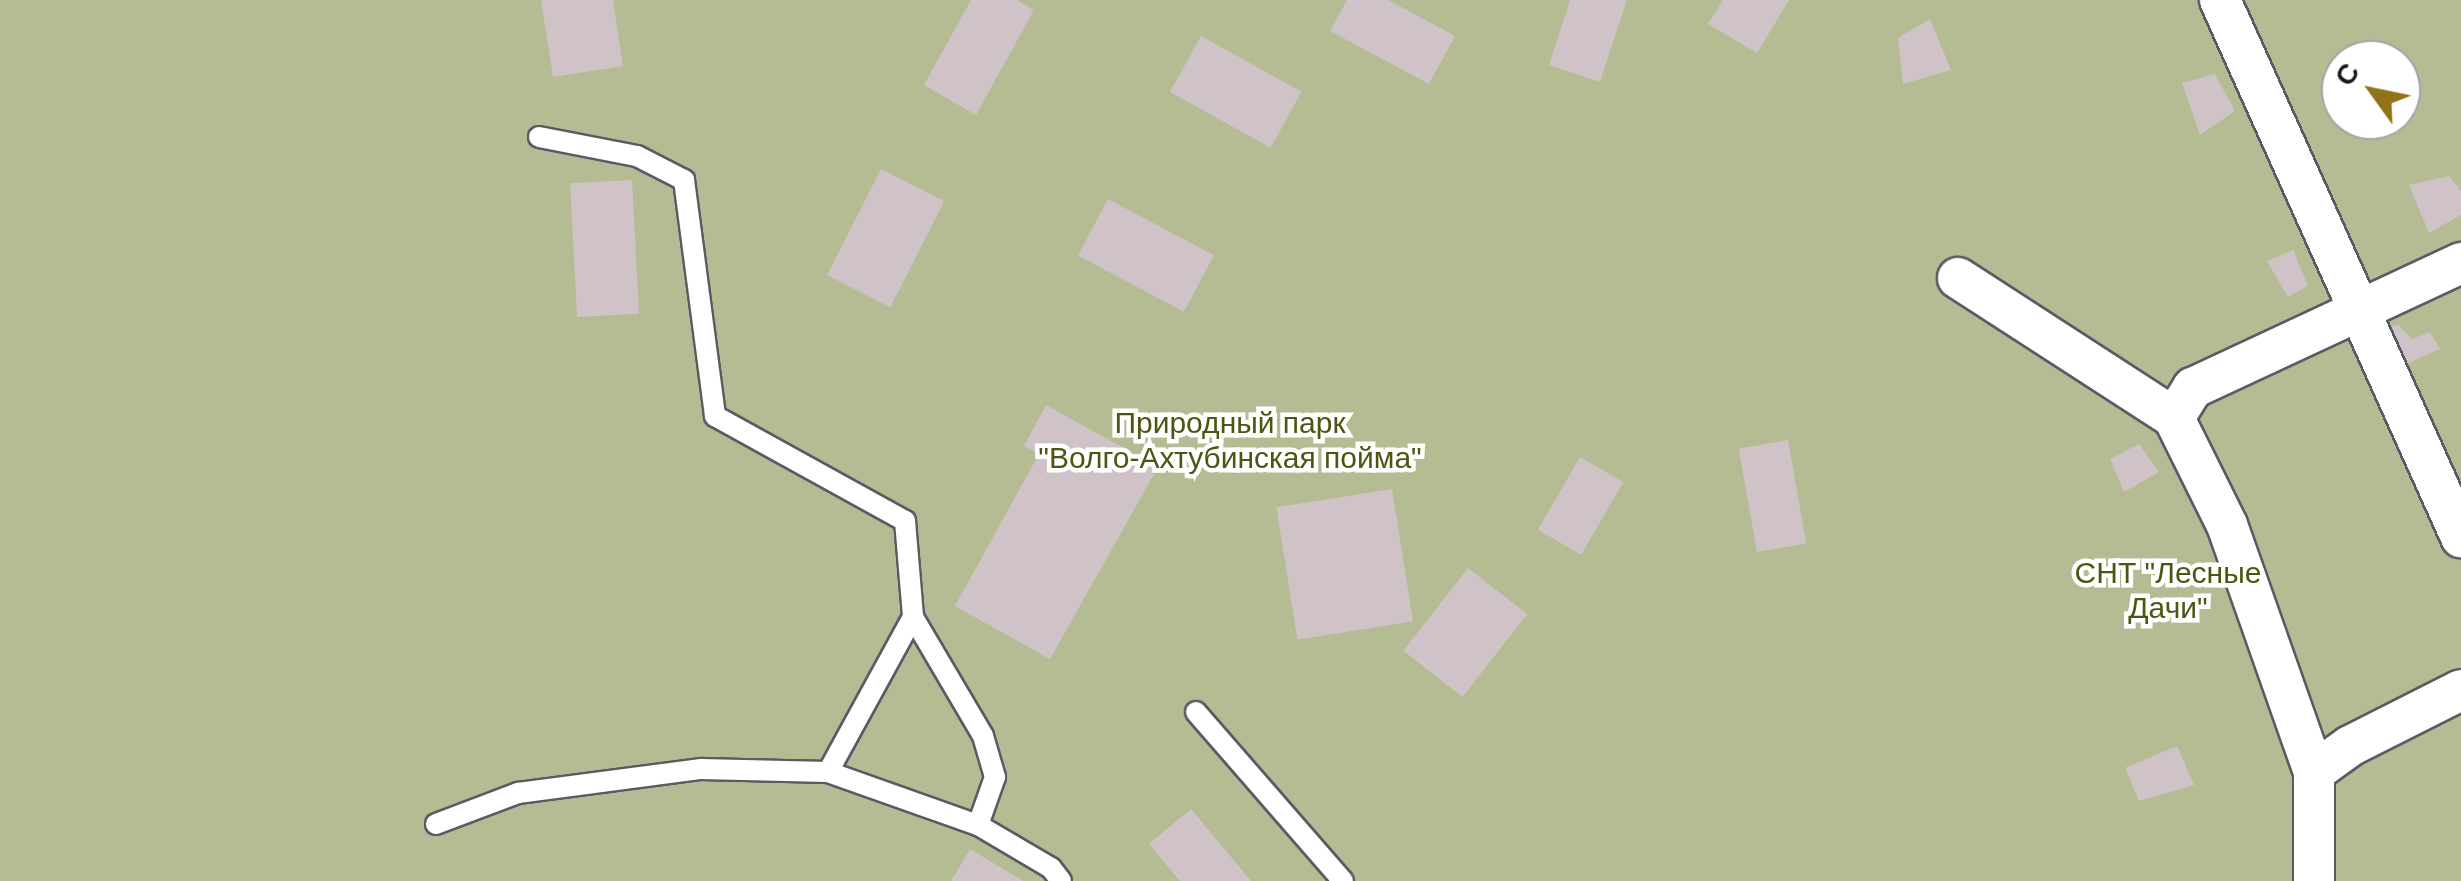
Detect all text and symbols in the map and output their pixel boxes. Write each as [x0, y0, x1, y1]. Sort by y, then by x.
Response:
north arrow [2321, 40, 2421, 140]
text: С [2329, 58, 2366, 91]
park label: Природный парк "Волго-Ахтубинская пойма" [1038, 405, 1422, 476]
park label: СНТ "Лесные Дачи" [2075, 555, 2261, 626]

